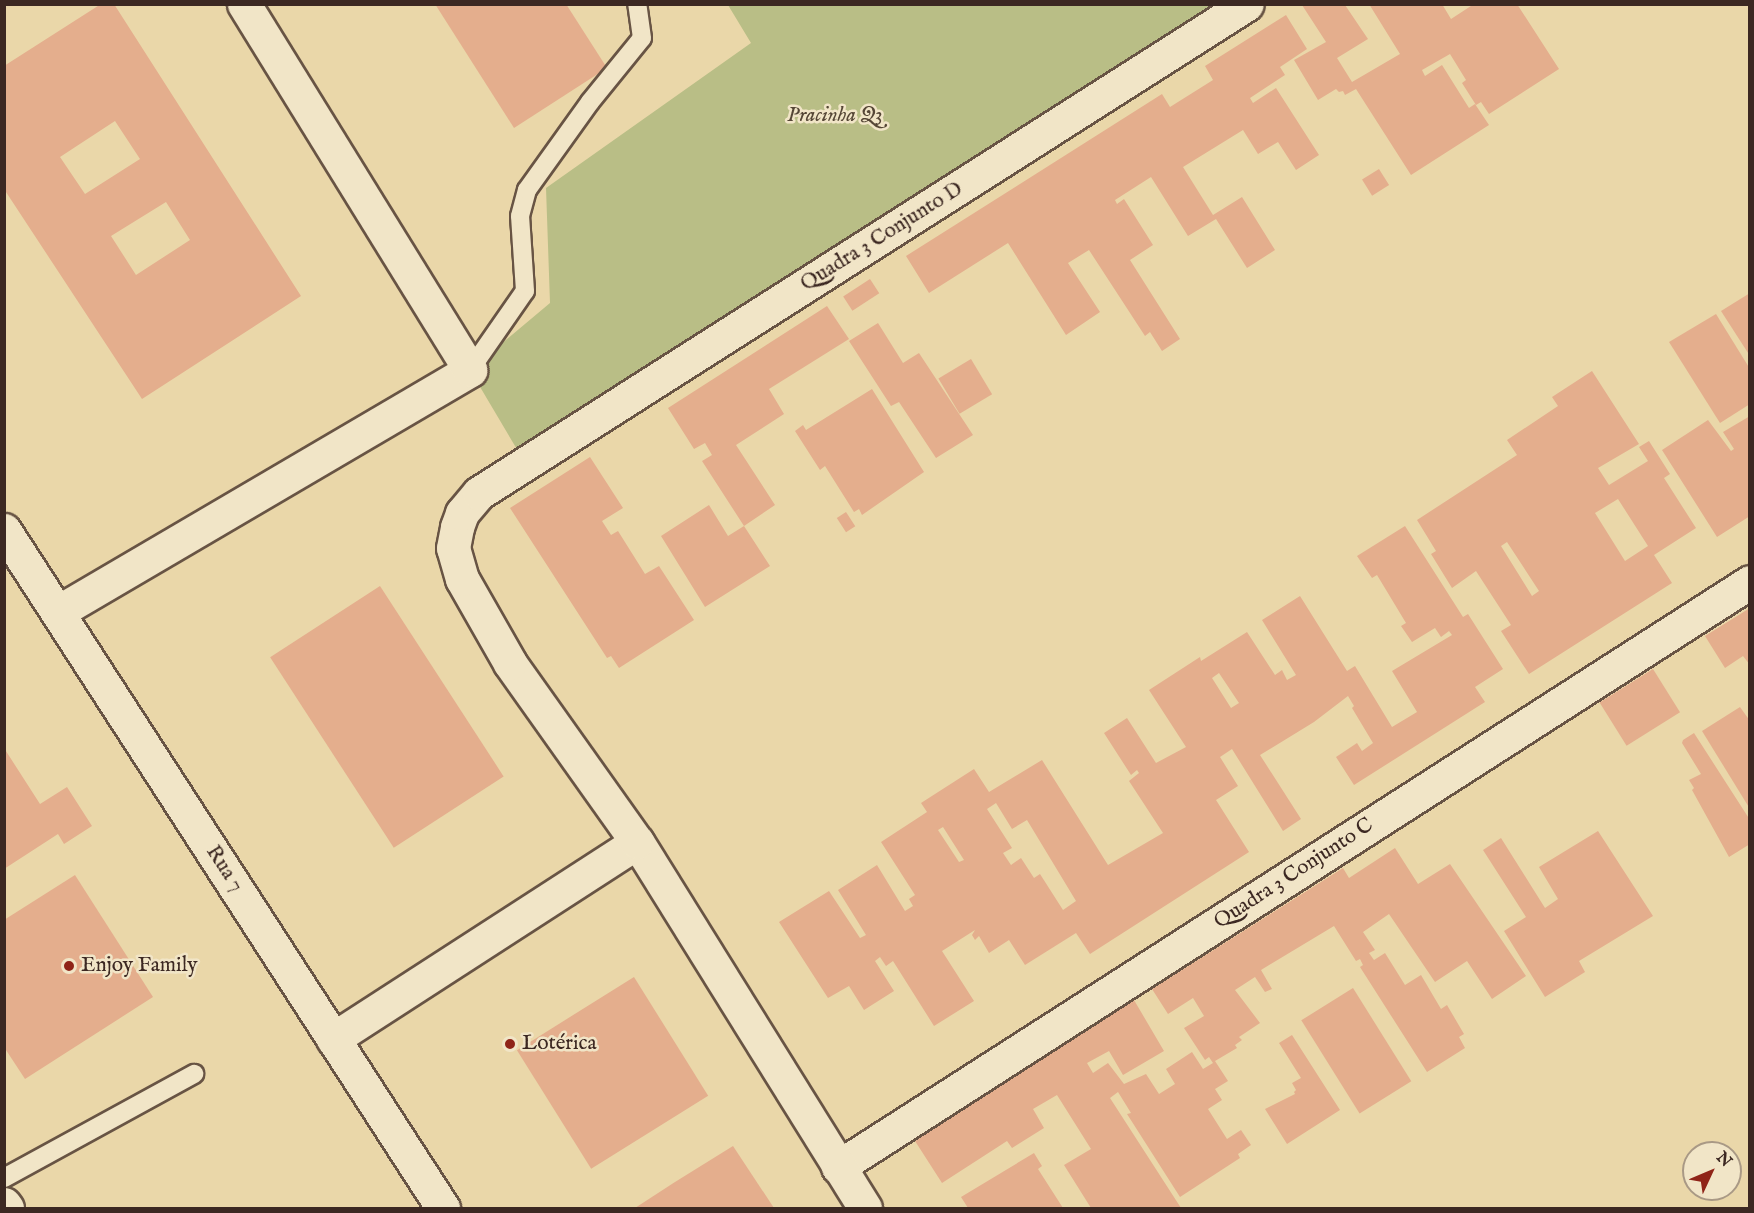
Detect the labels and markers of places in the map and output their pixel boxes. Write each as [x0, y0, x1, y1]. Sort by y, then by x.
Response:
place label: Enjoy Family [81, 953, 197, 979]
marker: Enjoy Family [62, 959, 76, 973]
place label: Lotérica [522, 1031, 597, 1057]
marker: Lotérica [503, 1037, 517, 1051]

